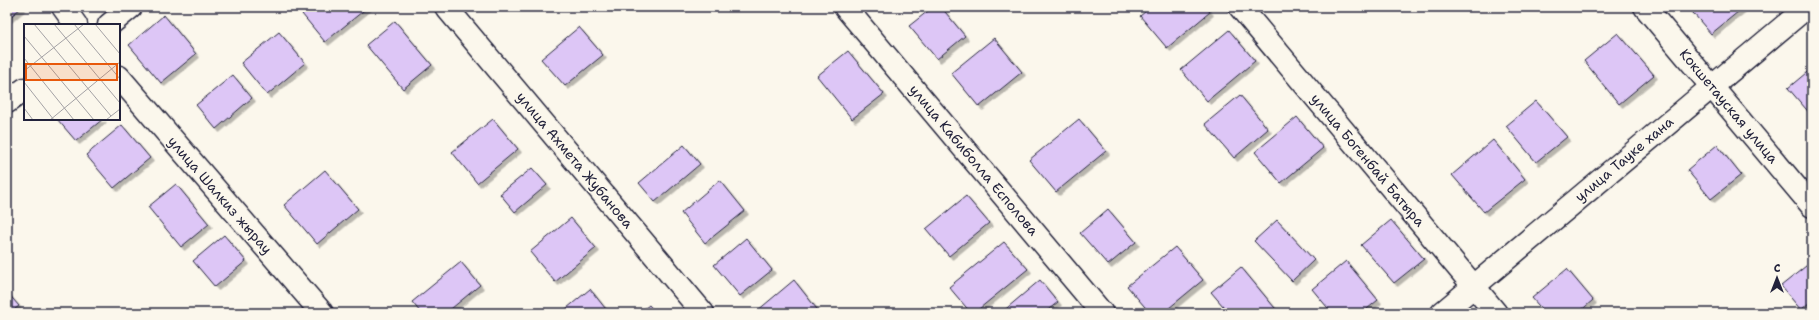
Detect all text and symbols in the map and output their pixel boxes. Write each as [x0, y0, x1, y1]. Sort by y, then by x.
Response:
inset map [24, 24, 120, 120]
street label: Кокшетауская улица [1676, 45, 1783, 167]
street label: улица Кабиболла Есполова [906, 81, 1043, 239]
street label: улица Ахмета Жубанова [513, 88, 638, 232]
street label: улица Богенбай Батыра [1307, 90, 1429, 230]
street label: улица Тауке хана [1571, 112, 1677, 205]
street label: улица Шалкиз жырау [164, 132, 276, 258]
north arrow [1757, 258, 1797, 298]
text: С [1774, 261, 1781, 276]

